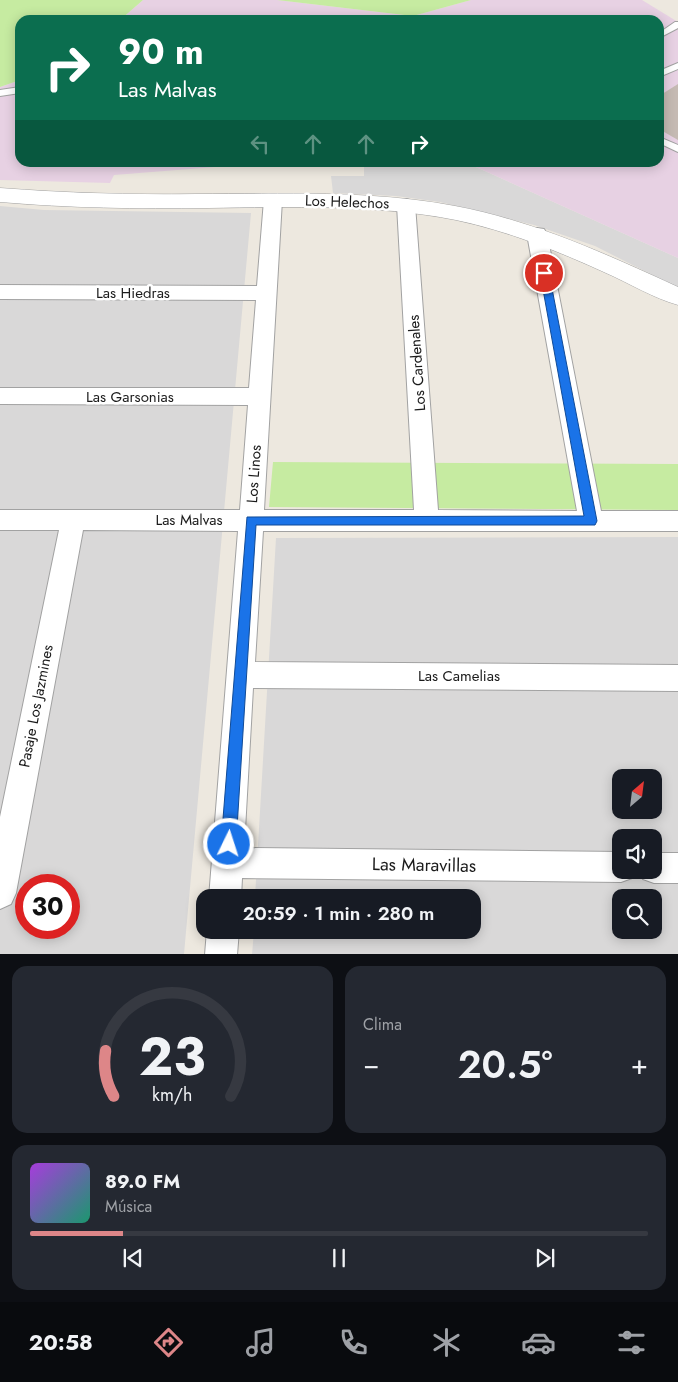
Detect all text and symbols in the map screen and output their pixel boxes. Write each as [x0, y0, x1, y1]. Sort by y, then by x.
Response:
text: 90 m [118, 27, 204, 77]
icon: right [35, 35, 100, 100]
text: Las Malvas [118, 73, 217, 105]
icon: left [246, 130, 274, 158]
icon: ahead [299, 130, 327, 158]
icon: ahead [352, 130, 380, 158]
icon: right [405, 130, 433, 158]
street label: Los Helechos [304, 190, 390, 214]
pin [523, 252, 565, 294]
icon: arrive [530, 259, 558, 287]
street label: Las Hiedras [96, 282, 170, 304]
street label: Los Cardenales [403, 314, 431, 412]
street label: Las Garsonias [86, 386, 174, 408]
street label: Los Linos [241, 444, 267, 504]
street label: Las Malvas [155, 509, 223, 531]
street label: Pasaje Los Jazmines [13, 643, 59, 769]
street label: Las Camelias [418, 665, 500, 687]
north arrow [612, 769, 662, 819]
map controls [612, 769, 662, 939]
position arrow [202, 817, 254, 869]
button: sound [612, 829, 662, 879]
street label: Las Maravillas [372, 851, 476, 879]
speed limit sign: 30 [15, 874, 80, 939]
button: search [612, 889, 662, 939]
text: 20:59 · 1 min · 280 m [243, 900, 434, 927]
text: Clima [363, 1013, 402, 1036]
text: 23 [139, 1019, 206, 1095]
text: 20.5° [458, 1037, 553, 1092]
text: − [363, 1044, 380, 1085]
text: + [631, 1044, 648, 1085]
text: km/h [152, 1082, 193, 1108]
text: 89.0 FM [105, 1168, 180, 1195]
text: Música [105, 1195, 152, 1218]
icon: previous [119, 1244, 147, 1272]
icon: pause [325, 1244, 353, 1272]
icon: next [531, 1244, 559, 1272]
icon: directions [151, 1325, 186, 1360]
icon: music [243, 1325, 278, 1360]
icon: phone [336, 1325, 371, 1360]
icon: climate [429, 1325, 464, 1360]
icon: car [521, 1325, 556, 1360]
icon: filters [614, 1325, 649, 1360]
text: 20:58 [29, 1326, 93, 1358]

